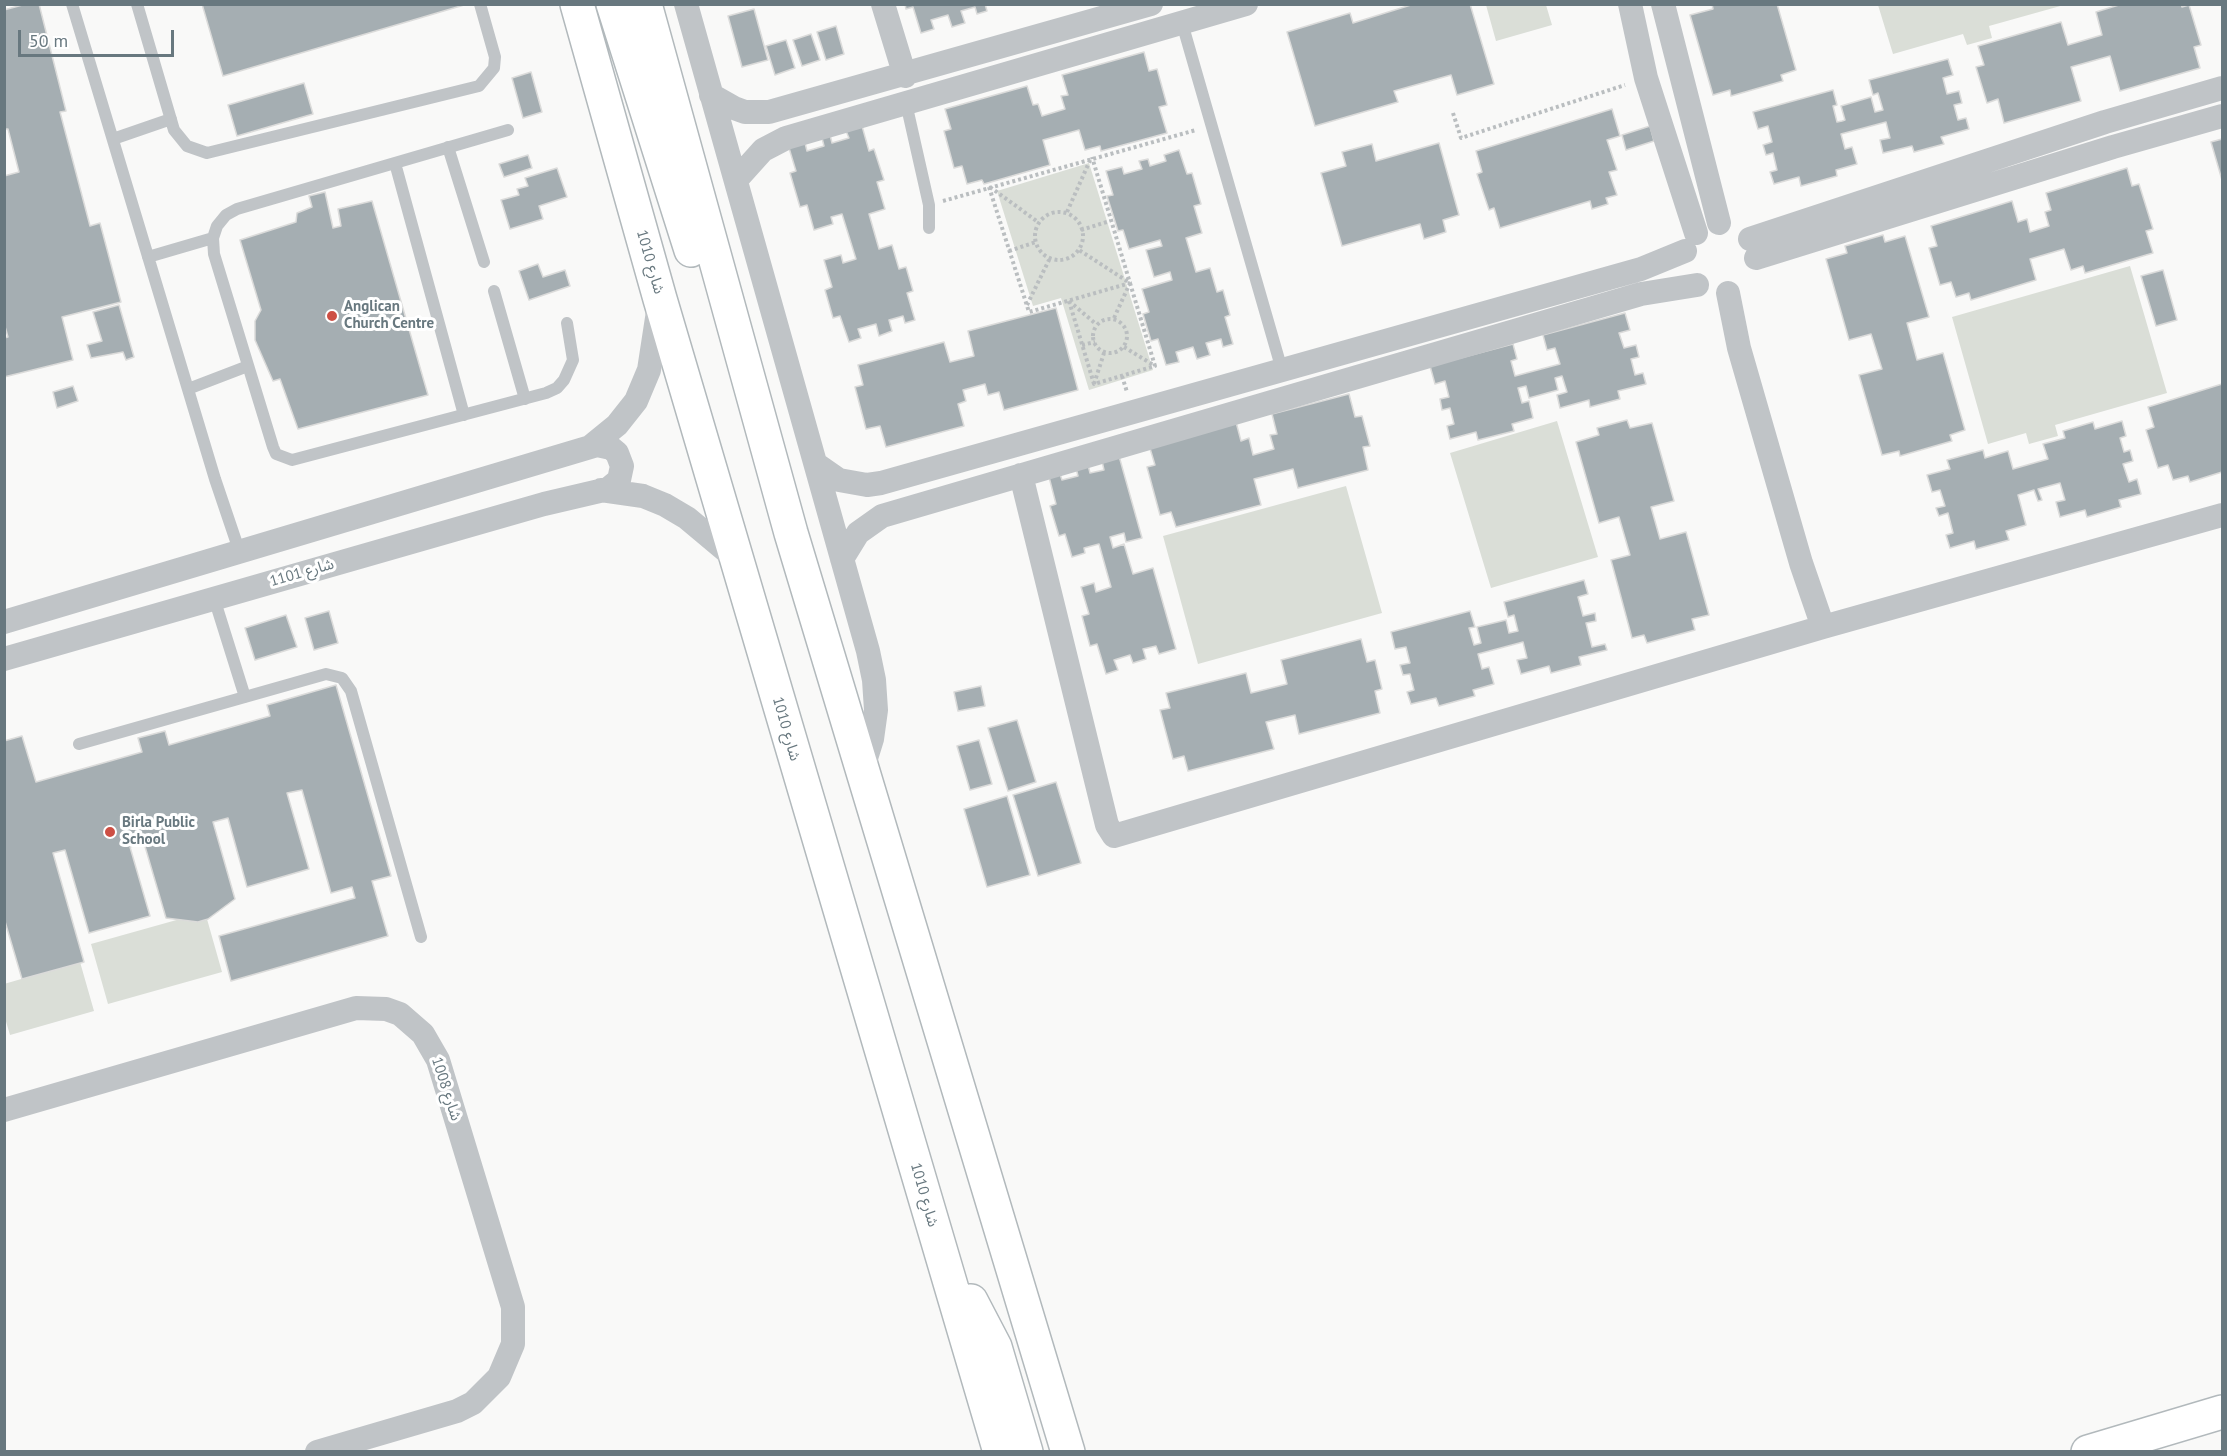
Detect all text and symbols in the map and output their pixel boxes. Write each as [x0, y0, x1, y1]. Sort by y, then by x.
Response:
scale bar [21, 18, 177, 56]
text: 50 m [29, 29, 68, 52]
street label: شارع 1010 [632, 228, 668, 296]
place label: Anglican Church Centre [344, 298, 434, 333]
marker: Anglican Church Centre [325, 309, 339, 323]
street label: شارع 1101 [268, 555, 336, 591]
street label: شارع 1010 [768, 695, 804, 763]
place label: Birla Public School [122, 814, 195, 849]
marker: Birla Public School [103, 825, 117, 839]
street label: شارع 1008 [427, 1055, 465, 1123]
street label: شارع 1010 [906, 1161, 942, 1229]

